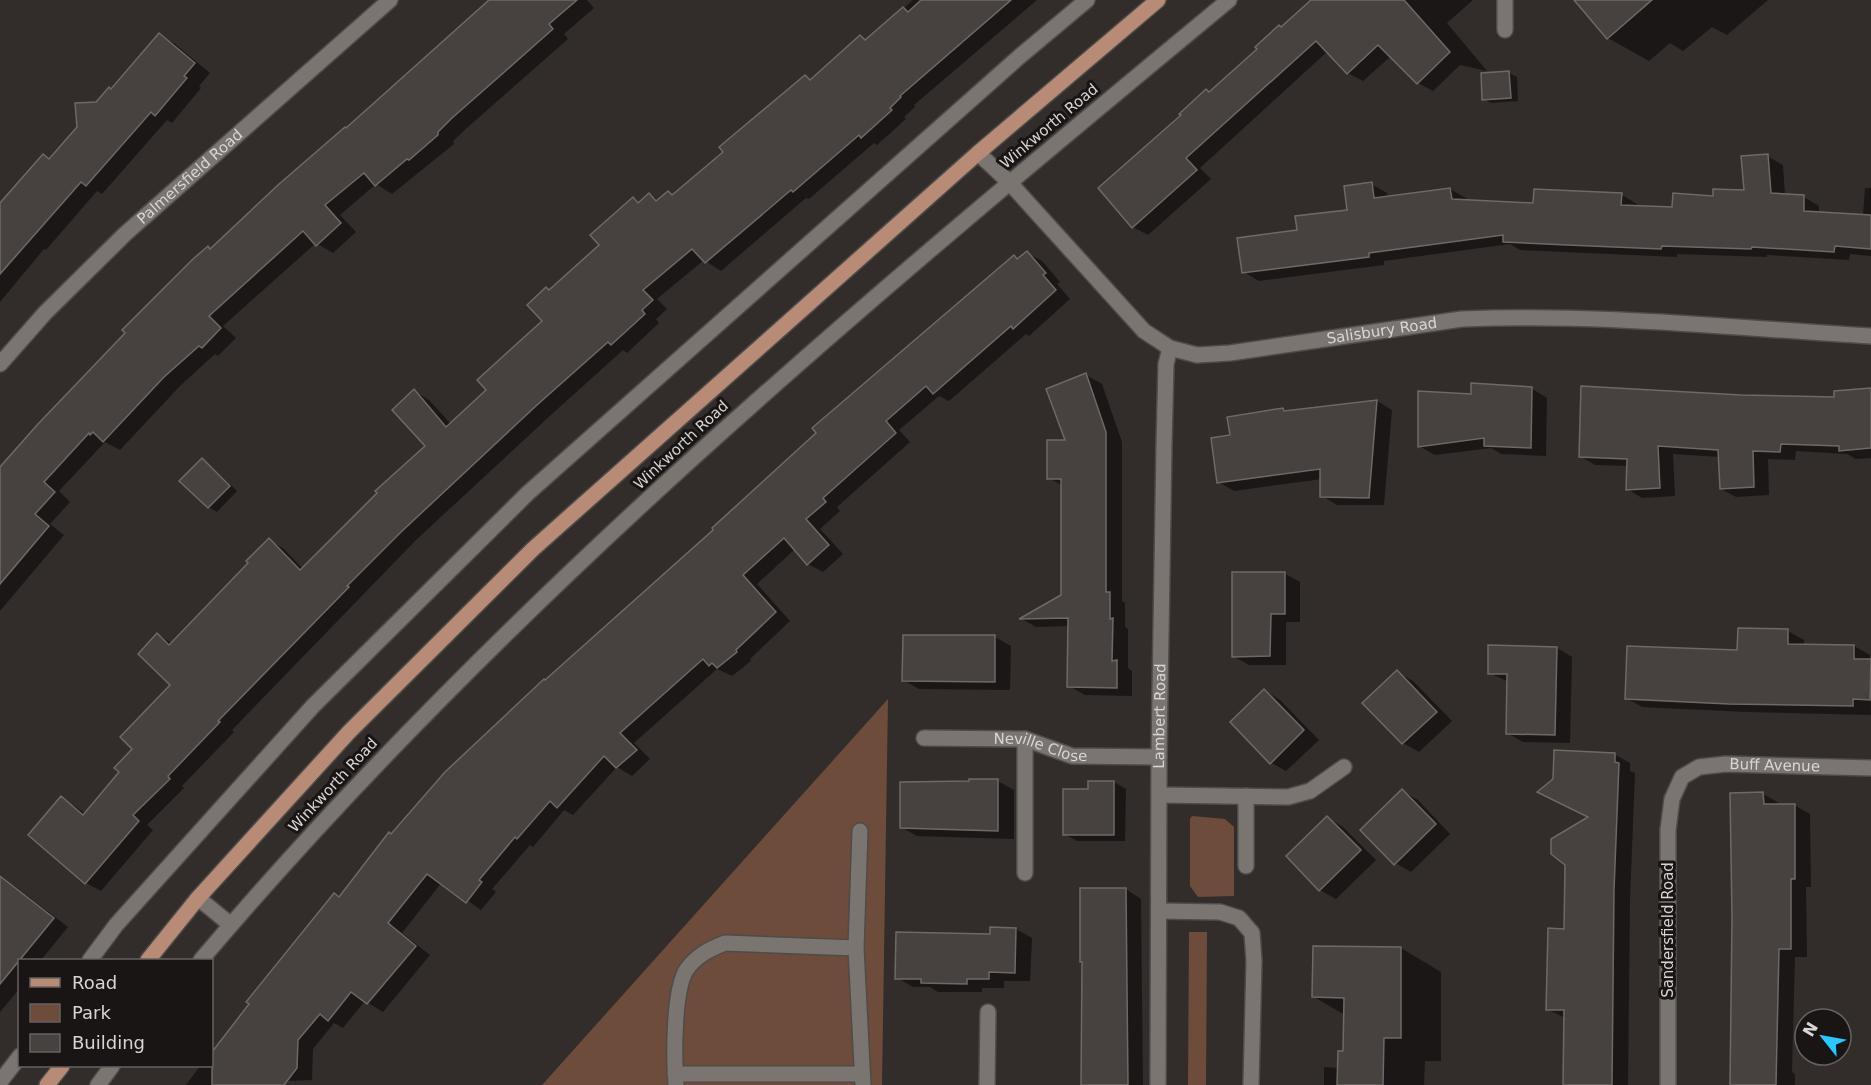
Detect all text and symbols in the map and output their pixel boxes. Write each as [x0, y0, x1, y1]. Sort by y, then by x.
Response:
street label: Winkworth Road [996, 80, 1102, 172]
street label: Palmersfield Road [134, 125, 246, 228]
street label: Salisbury Road [1325, 314, 1438, 348]
street label: Winkworth Road [630, 397, 732, 493]
street label: Lambert Road [1150, 663, 1170, 769]
street label: Neville Close [994, 730, 1088, 765]
street label: Winkworth Road [285, 734, 381, 836]
street label: Buff Avenue [1729, 755, 1820, 776]
street label: Sandersfield Road [1659, 862, 1677, 998]
legend [18, 959, 213, 1067]
text: Road [72, 972, 117, 993]
text: Park [72, 1002, 111, 1023]
north arrow [1793, 1007, 1853, 1067]
text: N [1799, 1019, 1822, 1040]
text: Building [72, 1032, 145, 1053]

